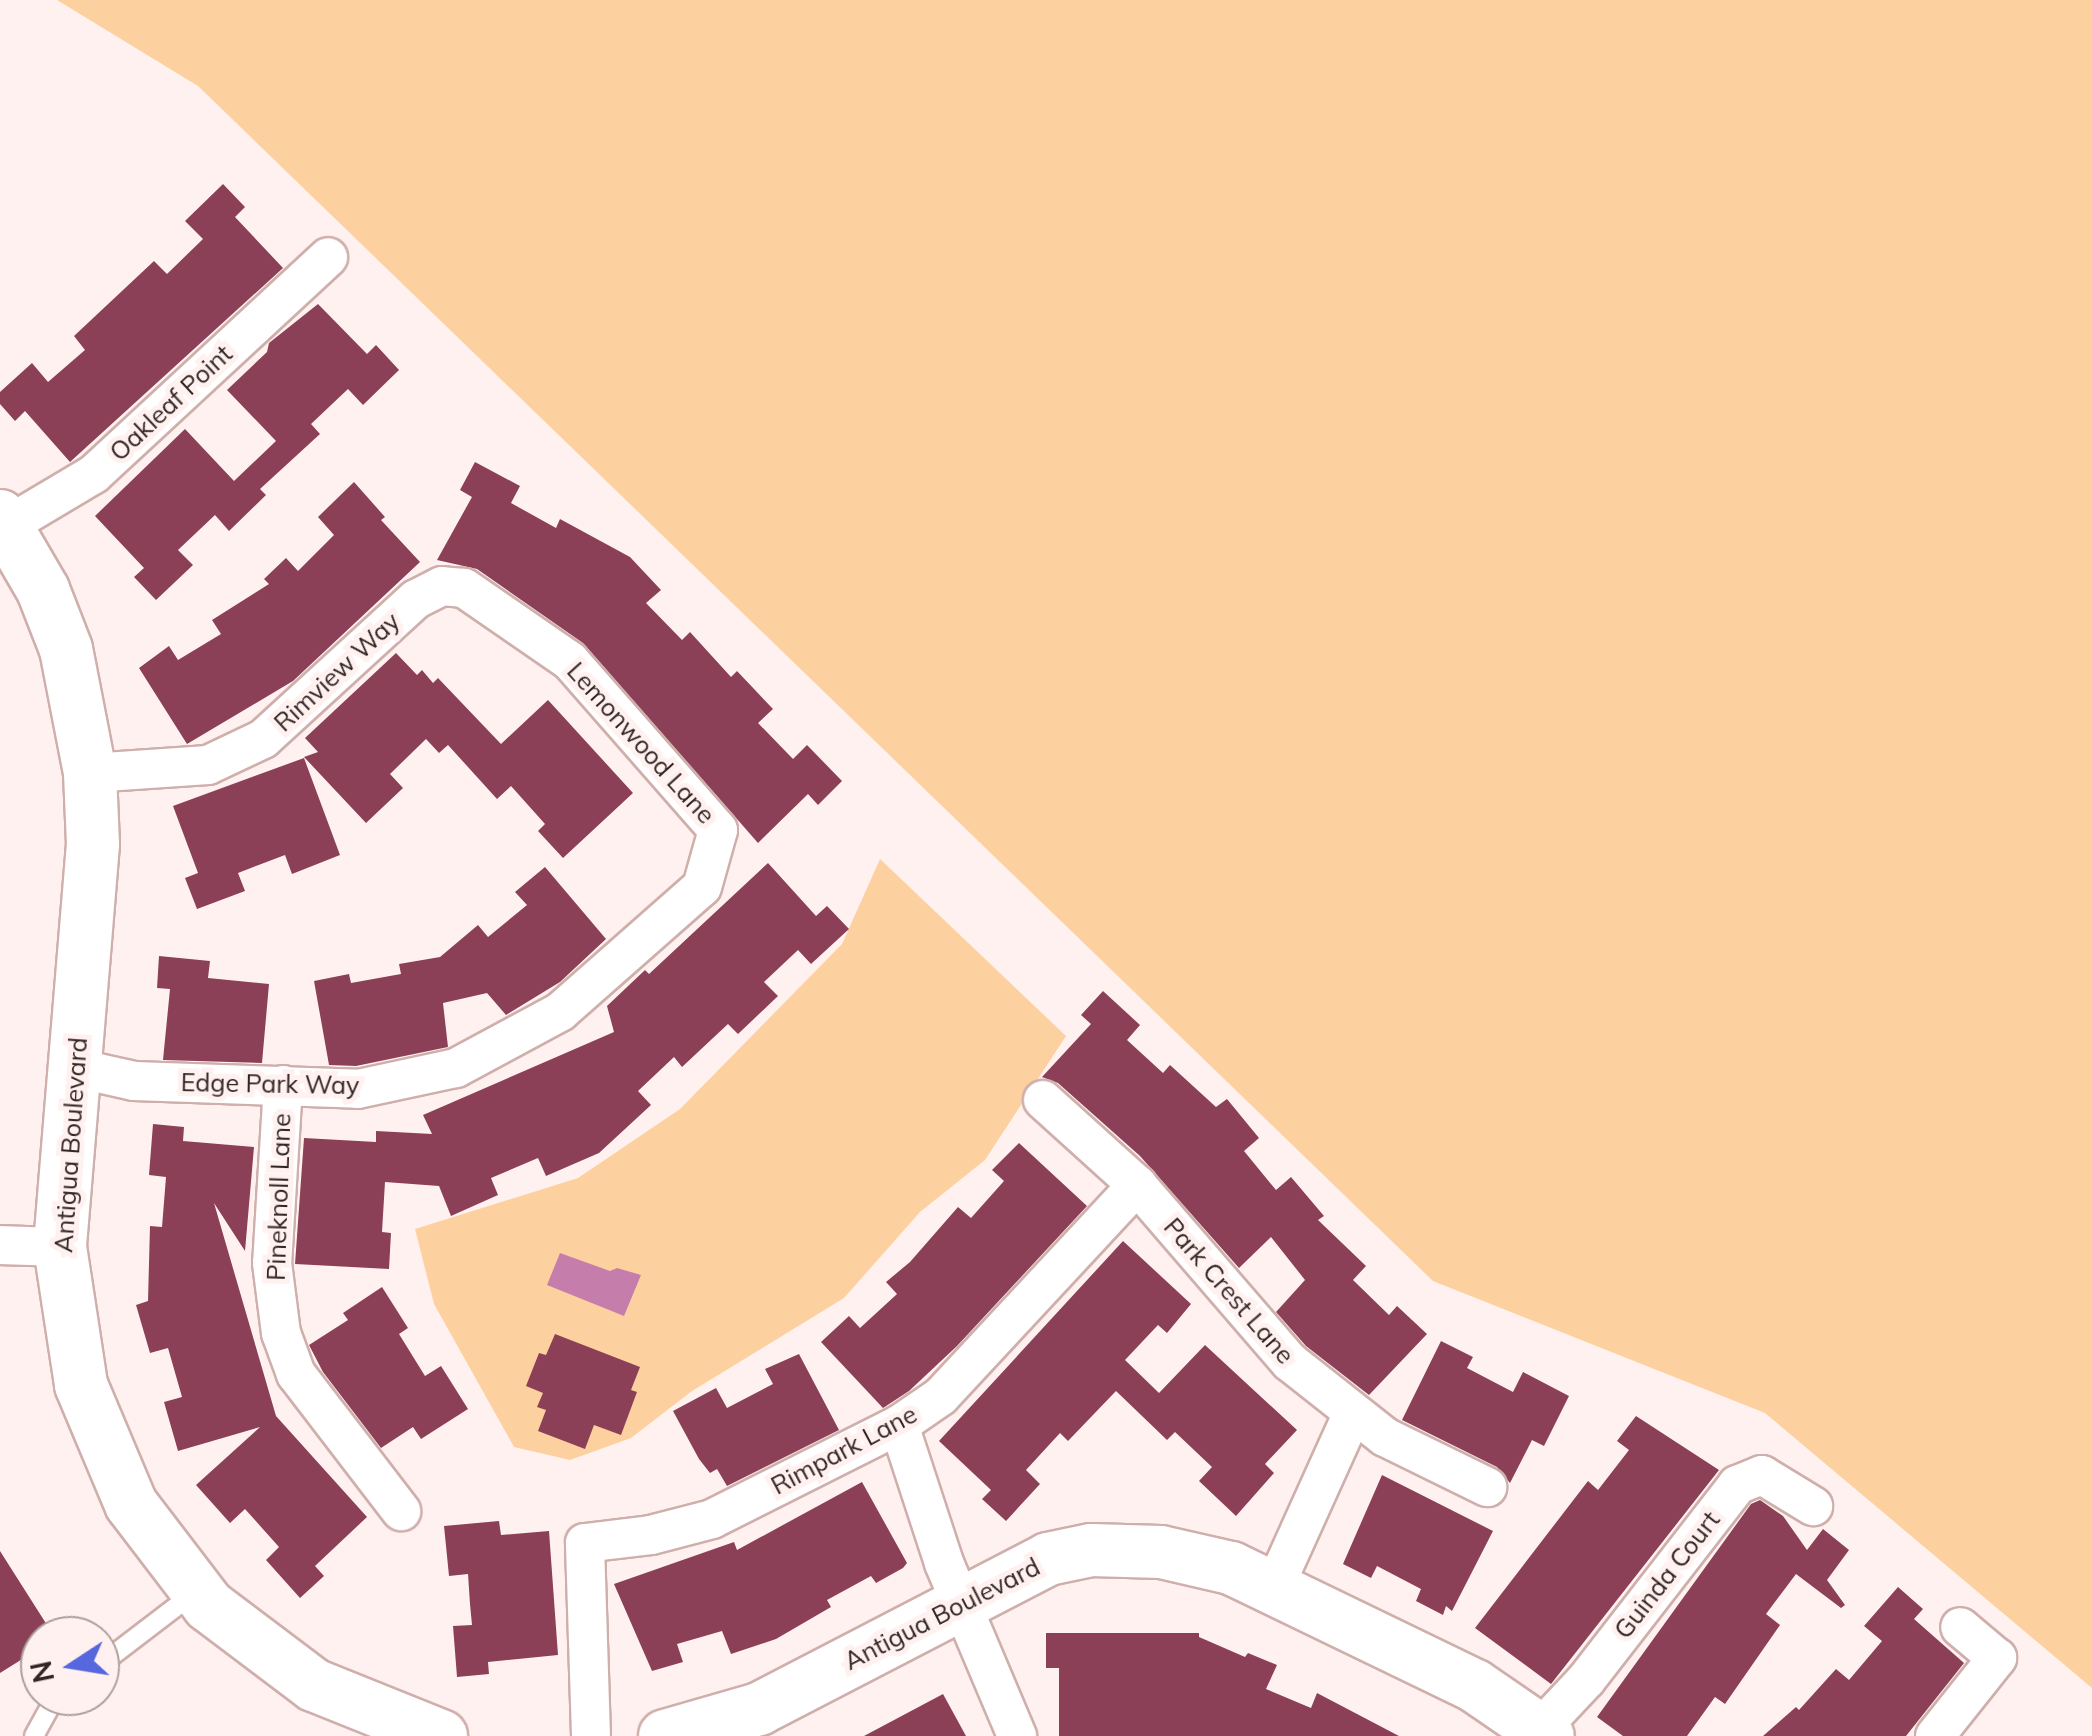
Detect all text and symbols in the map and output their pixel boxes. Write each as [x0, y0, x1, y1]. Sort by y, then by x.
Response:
street label: Oakleaf Point [104, 339, 238, 467]
street label: Rimview Way [268, 606, 406, 738]
street label: Lemonwood Lane [561, 656, 721, 830]
street label: Antigua Boulevard [49, 1036, 93, 1254]
street label: Edge Park Way [181, 1067, 359, 1101]
street label: Pineknoll Lane [261, 1113, 297, 1281]
street label: Park Crest Lane [1158, 1212, 1300, 1370]
street label: Rimpark Lane [766, 1399, 922, 1501]
street label: Guinda Court [1608, 1505, 1726, 1645]
street label: Antigua Boulevard [839, 1552, 1045, 1676]
north arrow [20, 1616, 120, 1716]
text: N [23, 1658, 61, 1686]

